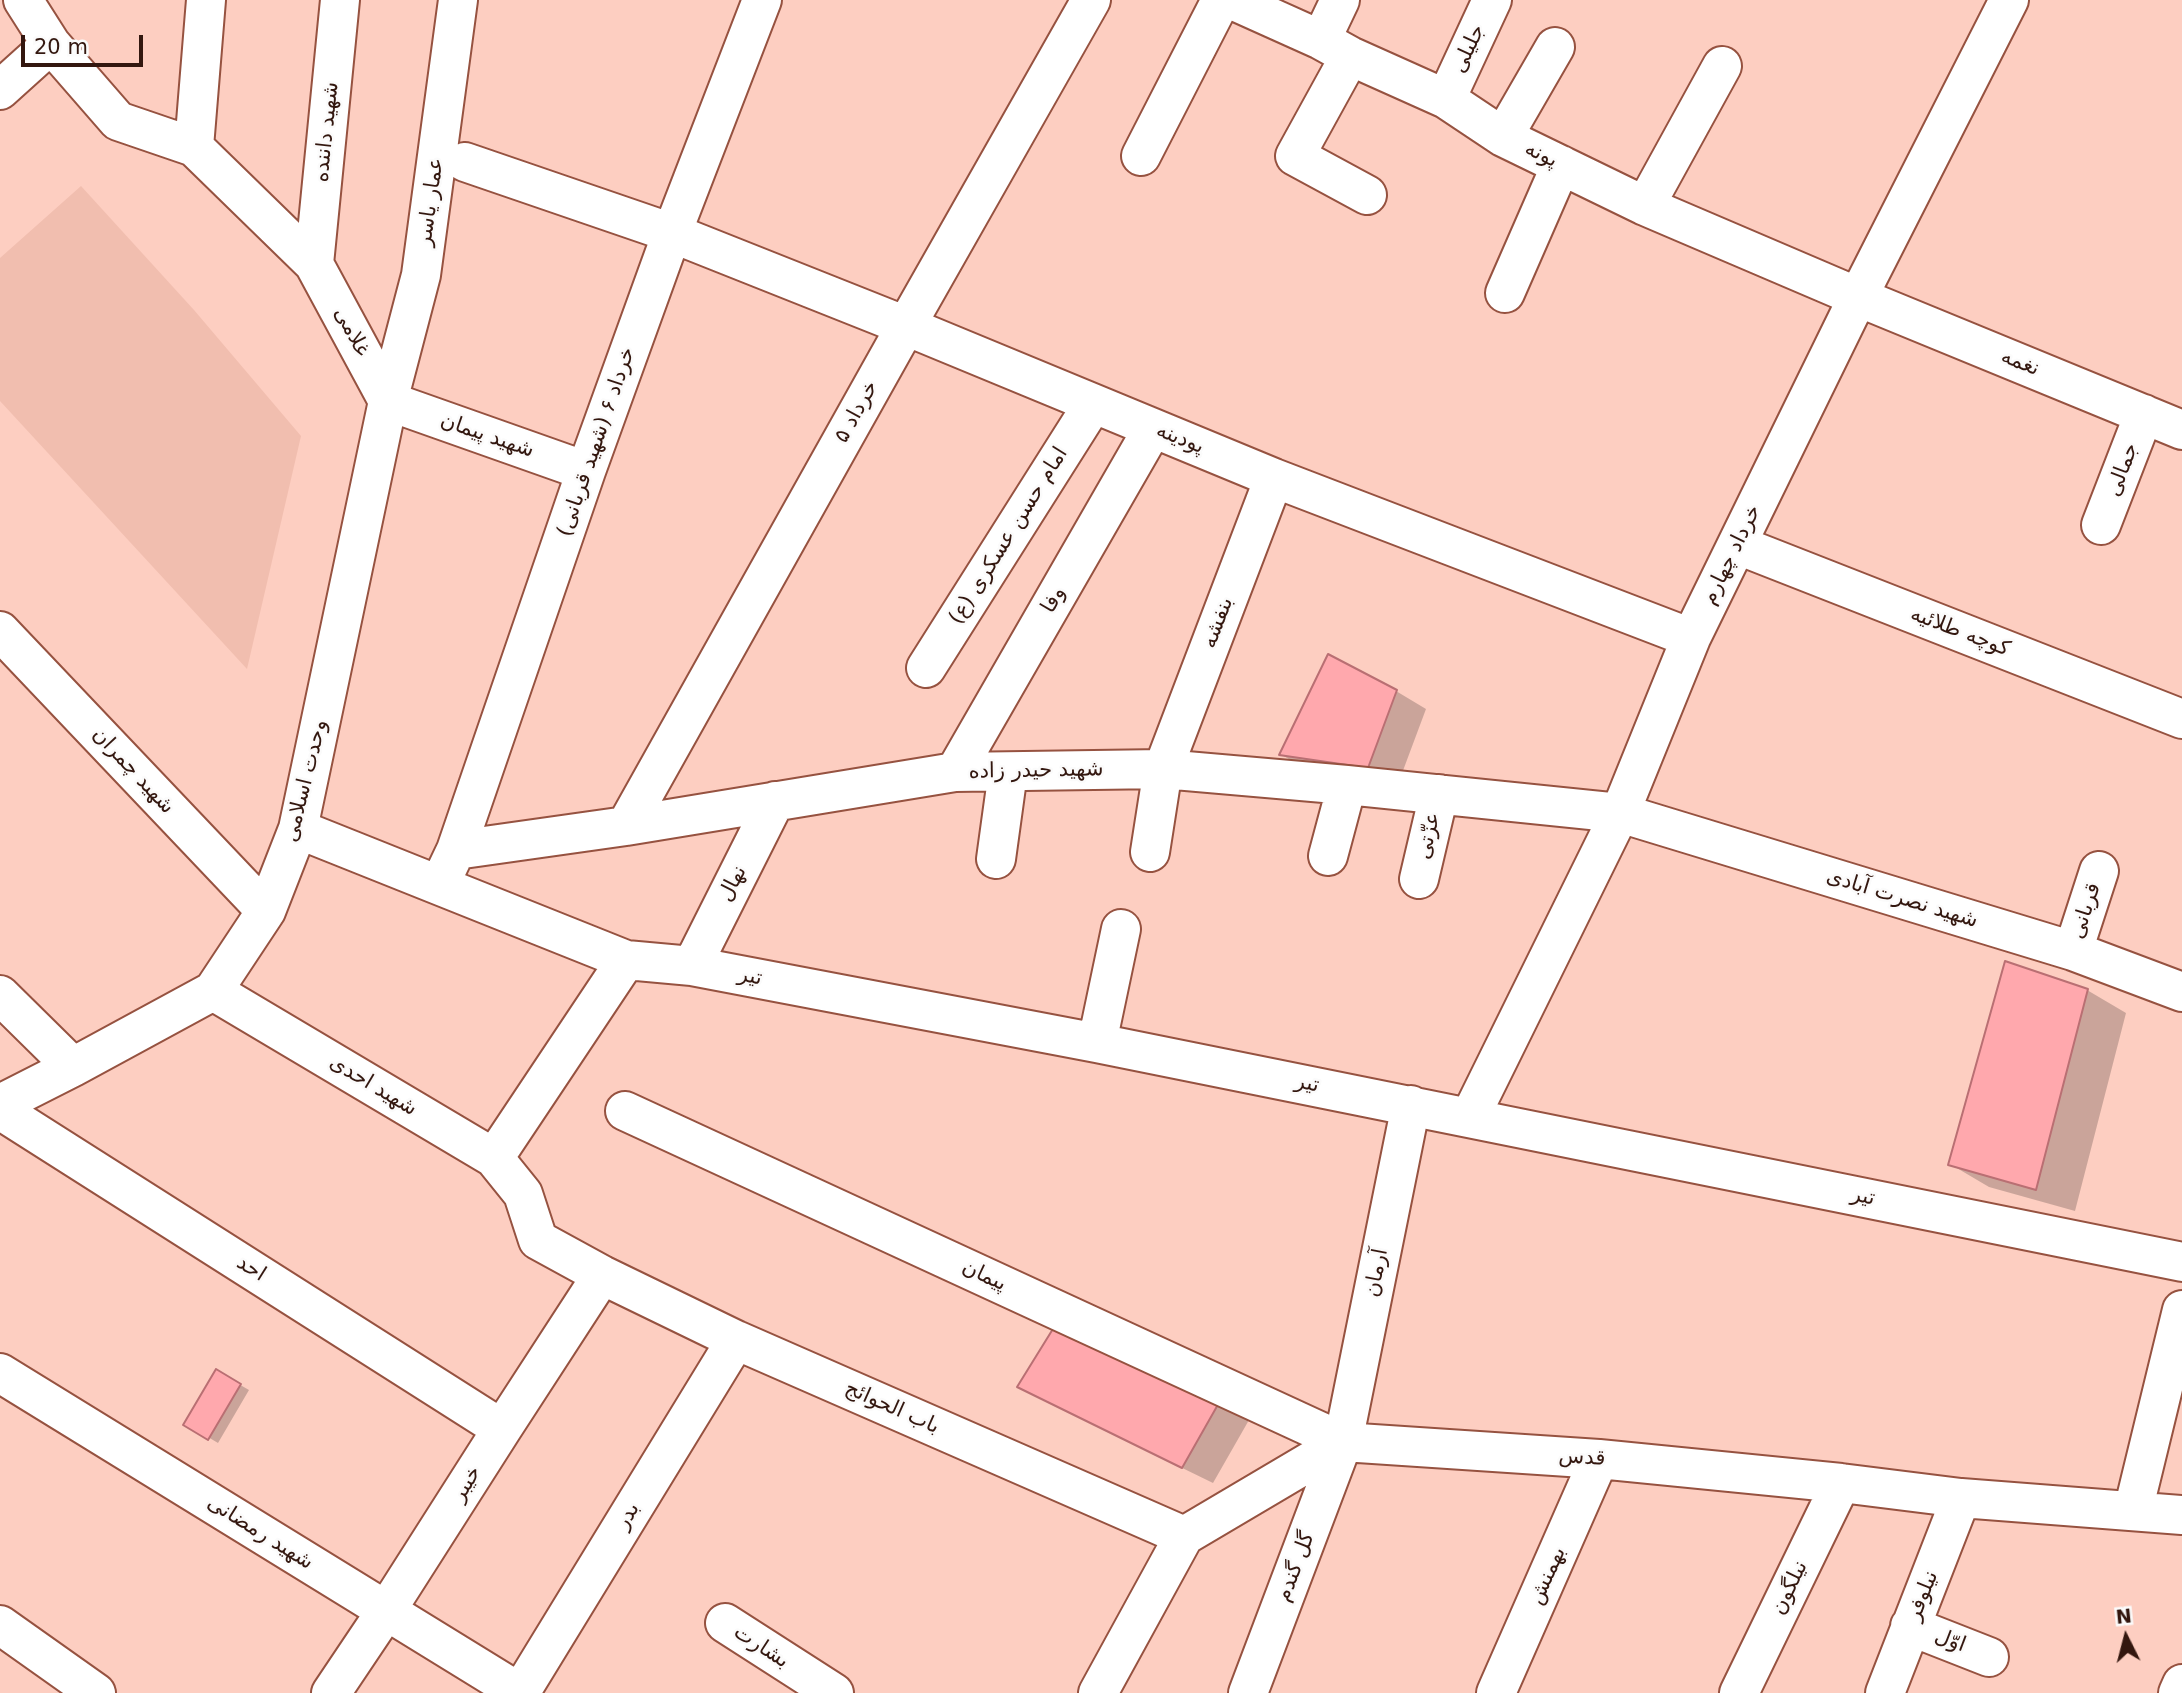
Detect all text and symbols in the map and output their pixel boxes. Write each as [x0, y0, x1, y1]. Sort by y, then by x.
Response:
scale bar [24, 21, 147, 65]
street label: جلیلی [1447, 21, 1491, 77]
text: 20 m [34, 35, 88, 59]
street label: شهید داننده [309, 81, 345, 183]
street label: پونه [1520, 136, 1562, 174]
street label: عمار یاسر [412, 156, 450, 248]
street label: غلامی [328, 303, 374, 361]
street label: خرداد ۶ (شهید قربانی) [553, 344, 641, 540]
street label: نغمه [1997, 344, 2043, 382]
street label: خرداد ۵ [830, 377, 884, 447]
street label: شهید پیمان [437, 408, 537, 464]
street label: پودینه [1152, 418, 1208, 460]
street label: جمالی [2101, 440, 2145, 500]
street label: امام حسن عسکری (ع) [944, 443, 1074, 629]
street label: خرداد چهارم [1697, 501, 1767, 609]
street label: وفا [1036, 582, 1072, 618]
street label: بنفشه [1197, 594, 1239, 652]
street label: کوچه طلائیه [1907, 602, 2013, 662]
street label: وحدت اسلامی [279, 717, 333, 845]
street label: شهید چمران [87, 722, 179, 820]
street label: شهید حیدر زاده [968, 757, 1104, 785]
street label: عزّتی [1411, 810, 1447, 862]
street label: نهال [713, 862, 753, 906]
street label: شهید نصرت آبادی [1823, 864, 1981, 934]
street label: قربانی [2065, 880, 2107, 942]
street label: تیر [736, 962, 764, 992]
street label: شهید احدی [325, 1050, 421, 1122]
street label: تیر [1293, 1069, 1321, 1099]
street label: تیر [1849, 1182, 1877, 1212]
street label: آرمان [1360, 1247, 1394, 1299]
street label: احد [232, 1250, 270, 1288]
street label: پیمان [958, 1255, 1010, 1297]
street label: باب الحوائج [841, 1376, 943, 1440]
street label: قدس [1558, 1444, 1606, 1472]
street label: خیبر [446, 1462, 488, 1506]
street label: شهید رمضانی [202, 1490, 318, 1576]
street label: بدر [610, 1498, 646, 1534]
street label: گل گندم [1271, 1528, 1321, 1606]
street label: بهمنش [1524, 1543, 1572, 1609]
street label: نیلگون [1766, 1557, 1814, 1619]
street label: نیلوفر [1902, 1567, 1944, 1625]
north arrow [2091, 1602, 2161, 1672]
text: N [2115, 1604, 2133, 1628]
street label: بشارت [729, 1620, 793, 1674]
street label: اوّل [1931, 1624, 1969, 1658]

